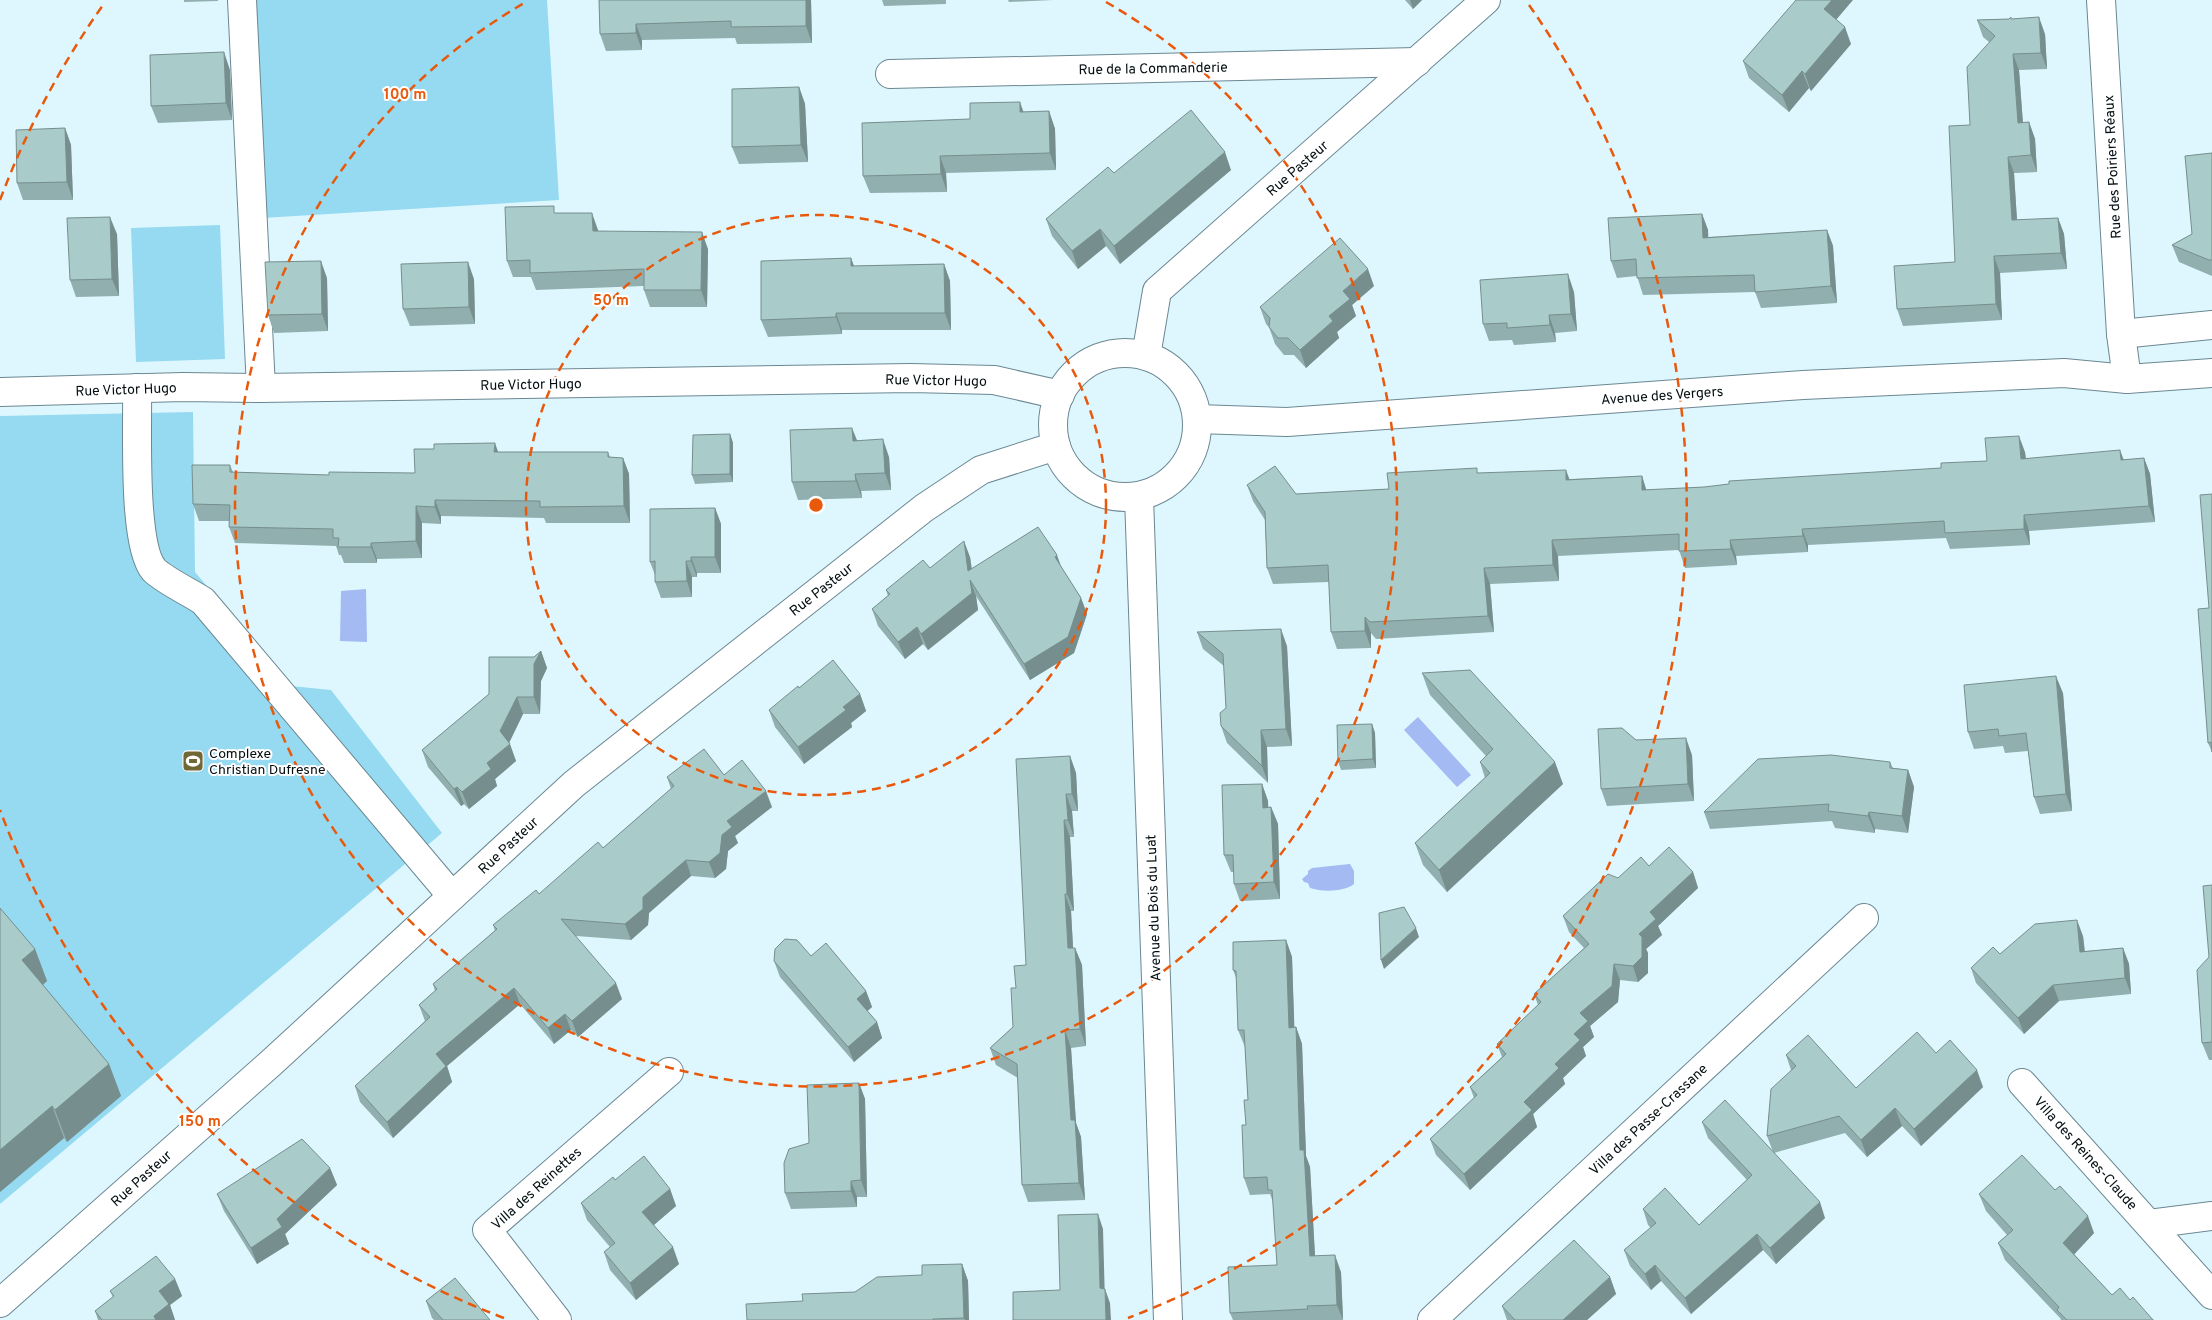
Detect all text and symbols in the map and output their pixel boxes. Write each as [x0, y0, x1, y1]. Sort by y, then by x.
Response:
street label: Rue de la Commanderie [1078, 60, 1228, 79]
text: 100 m [384, 86, 426, 105]
street label: Rue des Poiriers Réaux [2101, 95, 2126, 239]
street label: Rue Pasteur [1264, 137, 1333, 201]
text: 50 m [593, 292, 629, 311]
street label: Rue Victor Hugo [885, 372, 987, 391]
street label: Rue Victor Hugo [480, 376, 582, 395]
street label: Rue Victor Hugo [75, 380, 177, 401]
street label: Avenue des Vergers [1600, 384, 1724, 409]
centre of rings [807, 496, 825, 514]
street label: Rue Pasteur [787, 560, 858, 620]
place label: Complexe Christian Dufresne [209, 746, 326, 779]
sports icon: Complexe Christian Dufresne [181, 749, 205, 773]
street label: Rue Pasteur [475, 814, 543, 878]
street label: Avenue du Bois du Luat [1143, 834, 1166, 982]
street label: Villa des Passe-Crassane [1586, 1061, 1712, 1179]
street label: Villa des Reines-Claude [2029, 1094, 2140, 1214]
text: 150 m [179, 1113, 221, 1132]
street label: Villa des Reinettes [488, 1144, 586, 1234]
street label: Rue Pasteur [108, 1147, 176, 1211]

